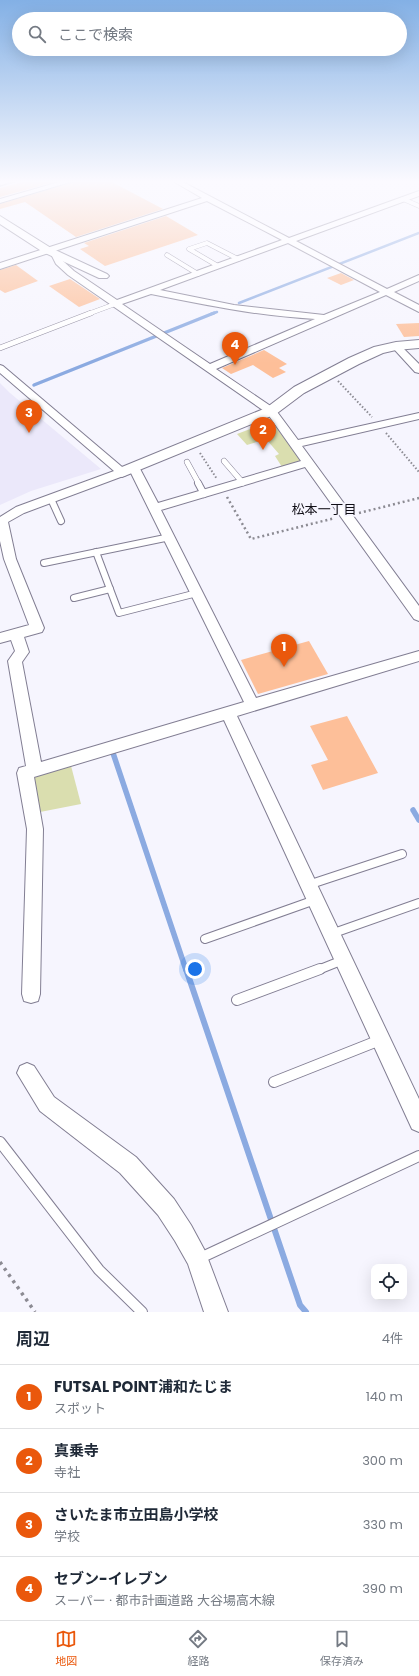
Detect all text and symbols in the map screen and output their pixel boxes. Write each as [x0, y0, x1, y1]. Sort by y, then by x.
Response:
search box [12, 12, 407, 56]
icon: search [26, 23, 48, 45]
text: ここで検索 [58, 24, 133, 45]
pin: 4 [222, 332, 248, 365]
pin: 3 [16, 400, 42, 433]
pin: 2 [250, 417, 276, 450]
district label: 松本一丁目 [291, 500, 357, 519]
pin: 1 [271, 634, 297, 667]
your location [185, 959, 205, 979]
map controls [371, 1264, 407, 1300]
button: locate [371, 1264, 407, 1300]
text: 周辺 [16, 1327, 50, 1351]
text: 4件 [382, 1329, 403, 1348]
text: FUTSAL POINT浦和たじま [54, 1376, 233, 1397]
text: 1 [27, 1387, 31, 1406]
text: 140 m [366, 1387, 403, 1406]
text: スポット [54, 1399, 106, 1418]
text: 真乗寺 [54, 1440, 99, 1461]
text: 2 [25, 1451, 33, 1470]
text: 300 m [362, 1451, 403, 1470]
text: 寺社 [54, 1463, 80, 1482]
text: さいたま市立田島小学校 [54, 1504, 219, 1525]
text: 3 [25, 1515, 33, 1534]
text: 330 m [363, 1515, 403, 1534]
text: 学校 [54, 1527, 80, 1546]
text: セブン-イレブン [54, 1568, 168, 1589]
text: 4 [25, 1579, 33, 1598]
text: 390 m [362, 1579, 403, 1598]
text: スーパー · 都市計画道路 大谷場高木線 [54, 1591, 275, 1610]
tab: 地図 [55, 1628, 77, 1670]
tab: 経路 [187, 1628, 209, 1670]
tab: 保存済み [320, 1628, 364, 1670]

